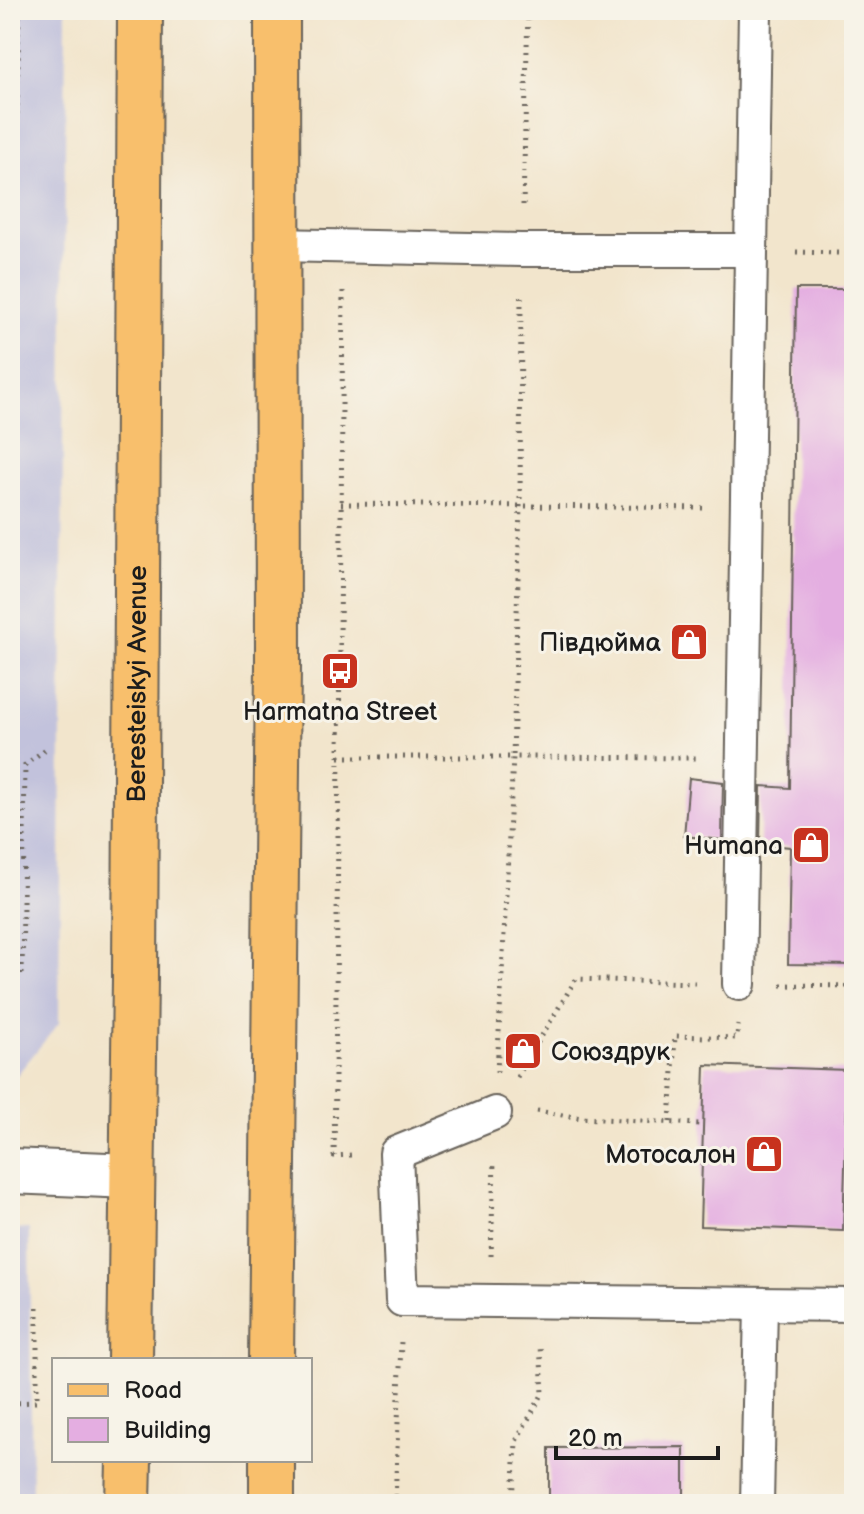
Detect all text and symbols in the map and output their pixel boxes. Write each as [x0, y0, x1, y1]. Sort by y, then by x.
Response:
street label: Beresteiskyi Avenue [122, 565, 154, 803]
shop icon: Півдюйма [668, 621, 710, 663]
place label: Півдюйма [539, 628, 661, 659]
bus stop icon: Harmatna Street [319, 650, 361, 692]
place label: Harmatna Street [243, 697, 437, 728]
shop icon: Humana [790, 824, 832, 866]
place label: Humana [684, 831, 783, 862]
shop icon: Союздрук [502, 1030, 544, 1072]
place label: Союздрук [551, 1037, 670, 1068]
shop icon: Мотосалон [743, 1133, 785, 1175]
place label: Мотосалон [605, 1140, 736, 1171]
legend [52, 1358, 312, 1462]
text: Road [124, 1376, 182, 1405]
scale bar [556, 1410, 718, 1460]
text: Building [124, 1416, 211, 1445]
text: 20 m [568, 1424, 623, 1453]

